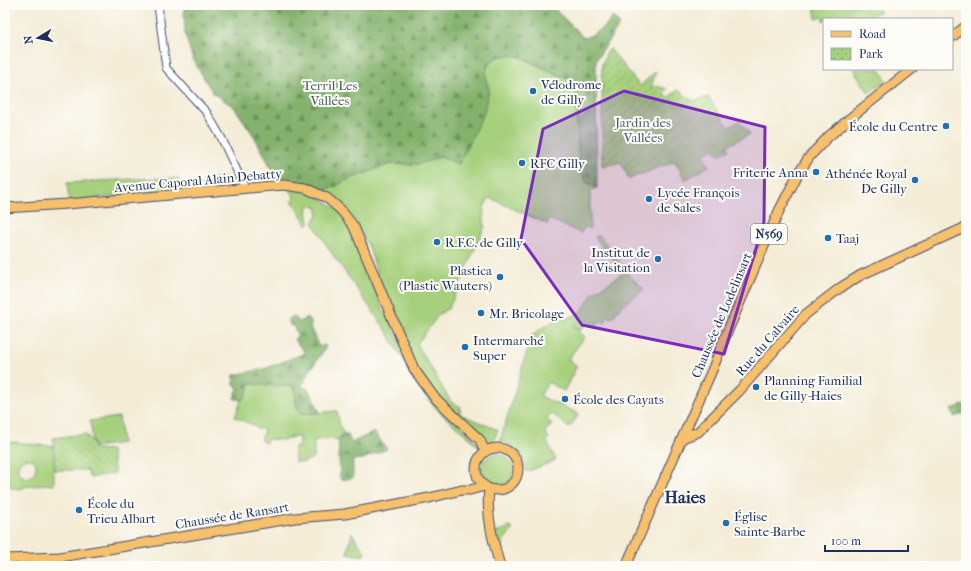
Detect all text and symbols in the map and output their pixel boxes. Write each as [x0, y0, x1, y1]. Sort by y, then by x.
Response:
north arrow [18, 18, 58, 58]
legend [823, 18, 953, 70]
text: Road [859, 27, 886, 41]
text: N [21, 34, 36, 45]
text: Park [859, 47, 884, 61]
place label: Vélodrome de Gilly [540, 77, 602, 107]
park label: Terril Les Vallées [303, 78, 357, 108]
marker: Vélodrome de Gilly [528, 86, 538, 96]
park label: Jardin des Vallées [614, 115, 671, 145]
place label: École du Centre [849, 119, 939, 134]
marker: École du Centre [941, 121, 951, 131]
place label: RFC Gilly [530, 156, 586, 171]
marker: RFC Gilly [517, 158, 527, 168]
place label: Friterie Anna [733, 165, 809, 180]
street label: Avenue Caporal Alain Debatty [112, 166, 284, 195]
place label: Athénée Royal De Gilly [824, 166, 908, 196]
marker: Friterie Anna [811, 167, 821, 177]
marker: Athénée Royal De Gilly [910, 175, 920, 185]
place label: Lycée François de Sales [657, 185, 740, 215]
marker: Lycée François de Sales [644, 194, 654, 204]
road number: N569 [751, 224, 787, 244]
place label: Taaj [836, 231, 859, 246]
marker: Taaj [823, 233, 833, 243]
place label: R.F.C. de Gilly [445, 235, 524, 250]
marker: R.F.C. de Gilly [432, 237, 442, 247]
place label: Institut de la Visitation [583, 245, 651, 275]
street label: Chaussée de Lodelinsart [688, 250, 755, 380]
marker: Institut de la Visitation [653, 254, 663, 264]
place label: Plastica (Plastic Wauters) [399, 263, 493, 293]
marker: Plastica (Plastic Wauters) [495, 272, 505, 282]
street label: Rue du Calvaire [732, 301, 803, 379]
place label: Mr. Bricolage [489, 306, 565, 321]
marker: Mr. Bricolage [476, 308, 486, 318]
place label: Intermarché Super [473, 333, 544, 363]
marker: Intermarché Super [460, 342, 470, 352]
place label: Planning Familial de Gilly-Haies [764, 373, 863, 403]
marker: Planning Familial de Gilly-Haies [751, 382, 761, 392]
place label: École des Cayats [573, 392, 664, 407]
marker: École des Cayats [560, 394, 570, 404]
district label: Haies [665, 487, 706, 507]
place label: École du Trieu Albart [87, 496, 156, 526]
street label: Chaussée de Ransart [174, 499, 290, 532]
marker: École du Trieu Albart [74, 505, 84, 515]
place label: Église Sainte-Barbe [734, 509, 806, 539]
marker: Église Sainte-Barbe [721, 518, 731, 528]
scale bar [825, 527, 908, 553]
text: 100 m [831, 534, 861, 548]

